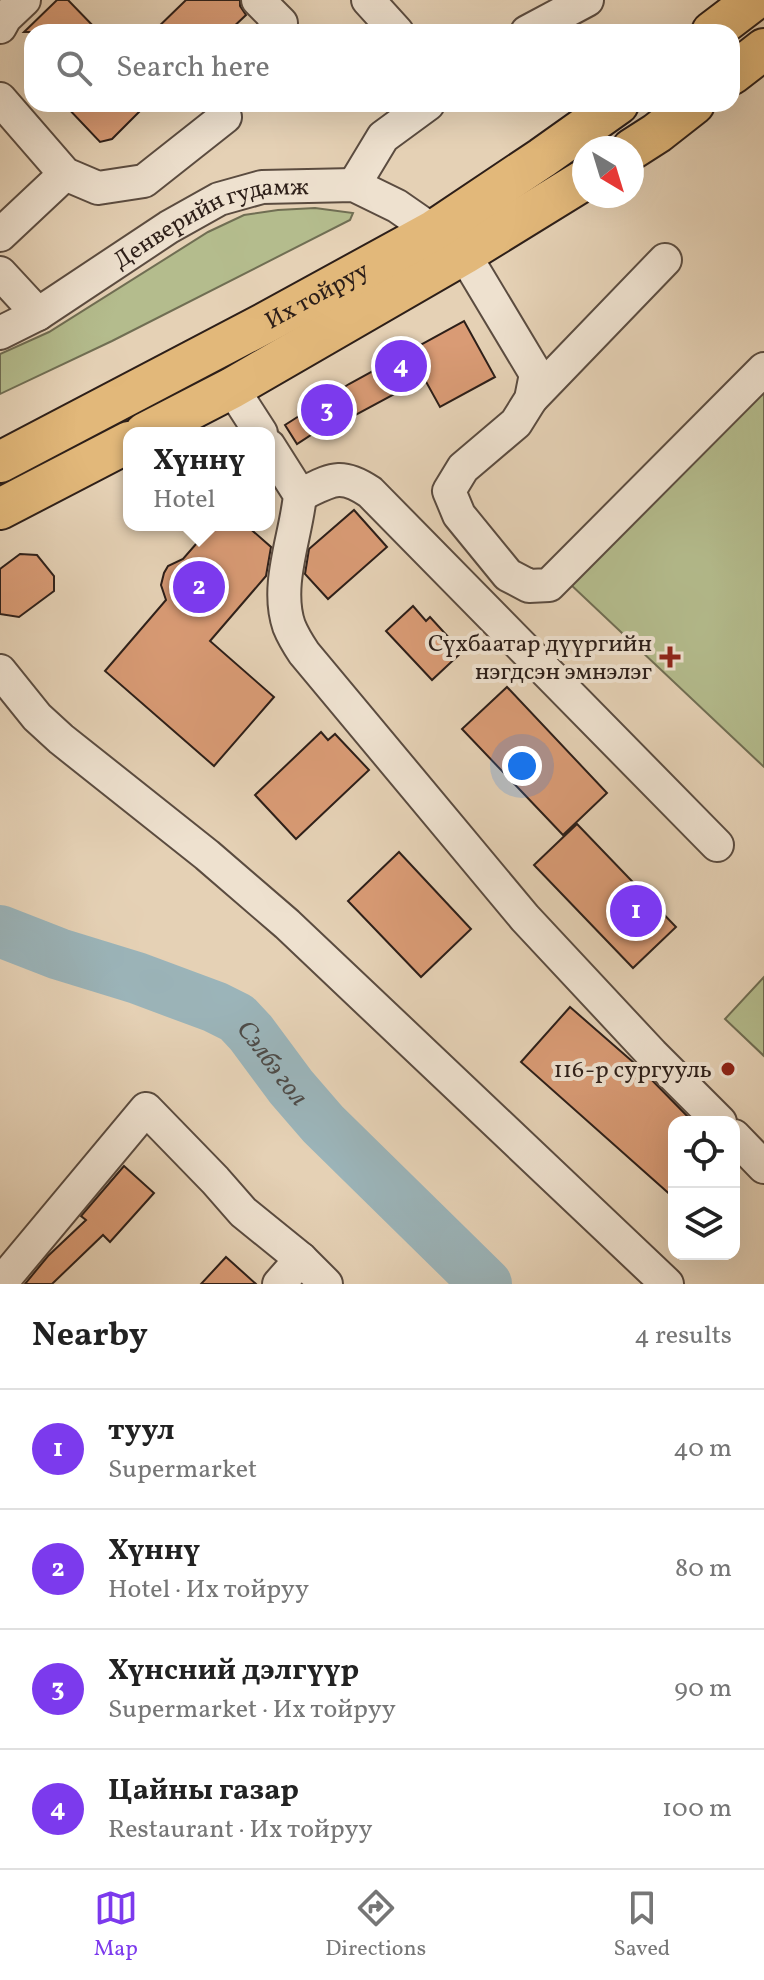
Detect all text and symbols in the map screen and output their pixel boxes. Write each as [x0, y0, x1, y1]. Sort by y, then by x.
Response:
search box [24, 24, 740, 112]
icon: search [52, 46, 96, 90]
text: Search here [116, 47, 270, 89]
north arrow [572, 136, 644, 208]
street label: Денверийн гудамж [107, 171, 309, 278]
street label: Их тойруу [259, 254, 376, 339]
pin: 4 [375, 336, 427, 396]
pin: 3 [301, 380, 353, 440]
popup [123, 427, 275, 531]
text: Хүннү [153, 440, 245, 482]
text: Hotel [153, 482, 215, 518]
pin: 2 [173, 557, 225, 617]
place label: Сүхбаатар дүүргийн нэгдсэн эмнэлэг [428, 628, 653, 690]
marker: Сүхбаатар дүүргийн нэгдсэн эмнэлэг [659, 646, 681, 668]
your location [502, 746, 542, 786]
pin: 1 [610, 881, 662, 941]
water label: Сэлбэ гол [228, 1013, 316, 1114]
place label: 116-р сургууль [553, 1054, 712, 1088]
marker: 116-р сургууль [719, 1060, 737, 1078]
map controls [668, 1116, 740, 1260]
button: locate [668, 1116, 740, 1188]
button: layers [668, 1188, 740, 1260]
text: Nearby [32, 1313, 148, 1360]
text: 4 results [634, 1318, 732, 1354]
text: туул [108, 1410, 175, 1452]
text: 1 [53, 1431, 63, 1467]
text: 40 m [673, 1431, 732, 1467]
text: Supermarket [108, 1452, 257, 1488]
text: Хүннү [108, 1530, 200, 1572]
text: 2 [51, 1551, 65, 1587]
text: 80 m [675, 1551, 732, 1587]
text: Hotel · Их тойруу [108, 1572, 309, 1608]
text: Хүнсний дэлгүүр [108, 1650, 359, 1692]
text: 3 [51, 1671, 65, 1707]
text: 90 m [674, 1671, 732, 1707]
text: Supermarket · Их тойруу [108, 1692, 396, 1728]
text: Цайны газар [108, 1770, 299, 1812]
text: 4 [50, 1791, 66, 1827]
text: 100 m [662, 1791, 732, 1827]
text: Restaurant · Их тойруу [108, 1812, 373, 1848]
tab: Map [94, 1886, 138, 1965]
tab: Directions [325, 1886, 426, 1965]
tab: Saved [614, 1886, 670, 1965]

